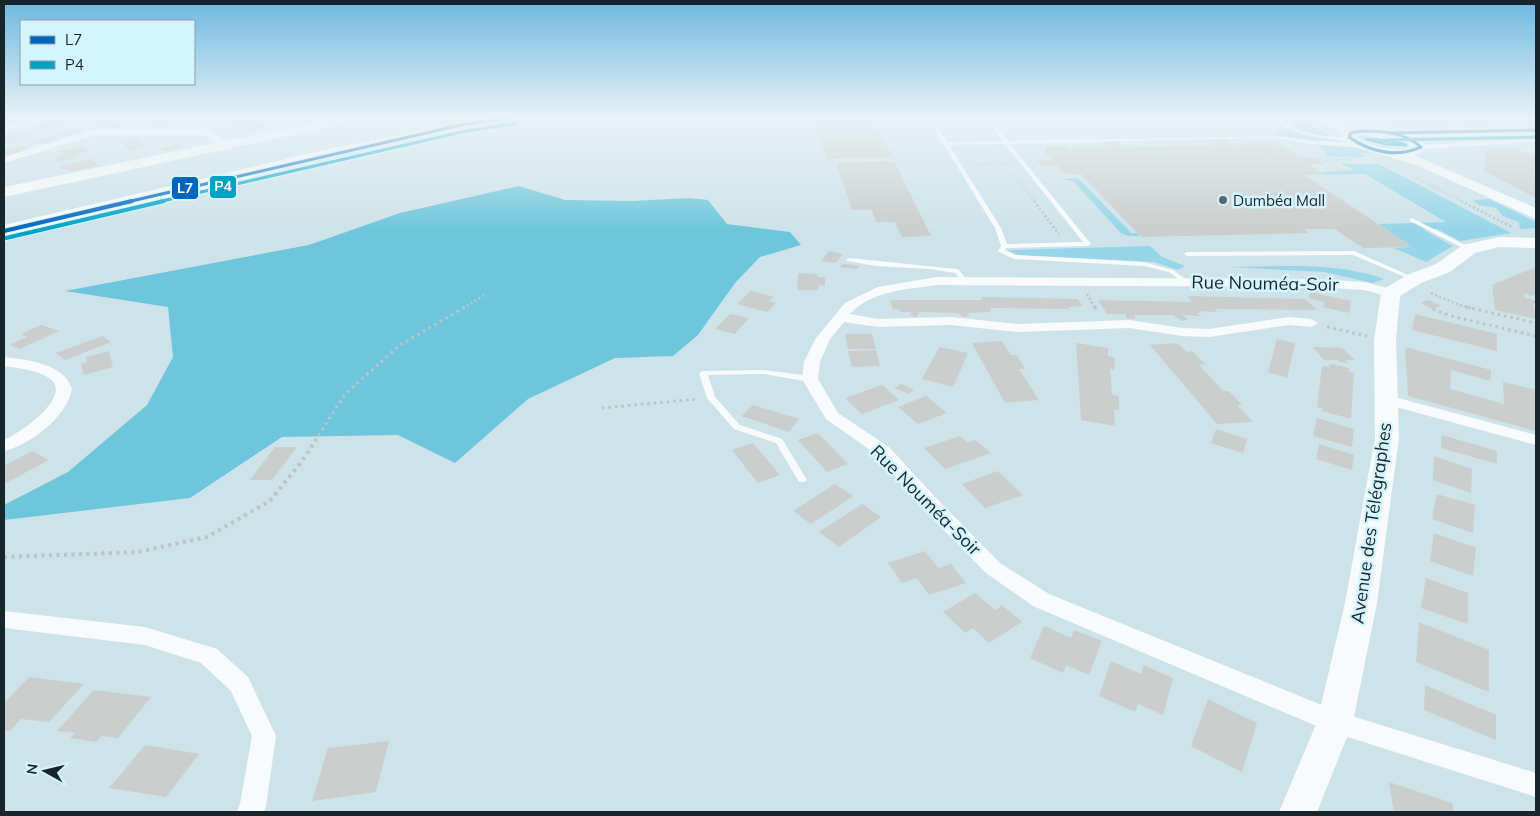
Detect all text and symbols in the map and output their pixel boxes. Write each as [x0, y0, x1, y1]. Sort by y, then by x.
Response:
legend [20, 20, 195, 85]
text: L7 [65, 30, 82, 49]
text: P4 [65, 55, 84, 74]
line badge: P4 [209, 175, 237, 199]
line badge: L7 [171, 176, 199, 200]
text: P4 [214, 177, 232, 195]
text: L7 [177, 179, 193, 197]
place label: Dumbéa Mall [1233, 191, 1325, 210]
marker: Dumbéa Mall [1217, 194, 1229, 206]
street label: Rue Nouméa-Soir [1191, 270, 1339, 296]
street label: Avenue des Télégraphes [1345, 421, 1397, 625]
street label: Rue Nouméa-Soir [866, 440, 987, 561]
north arrow [20, 746, 70, 796]
text: N [22, 763, 42, 776]

